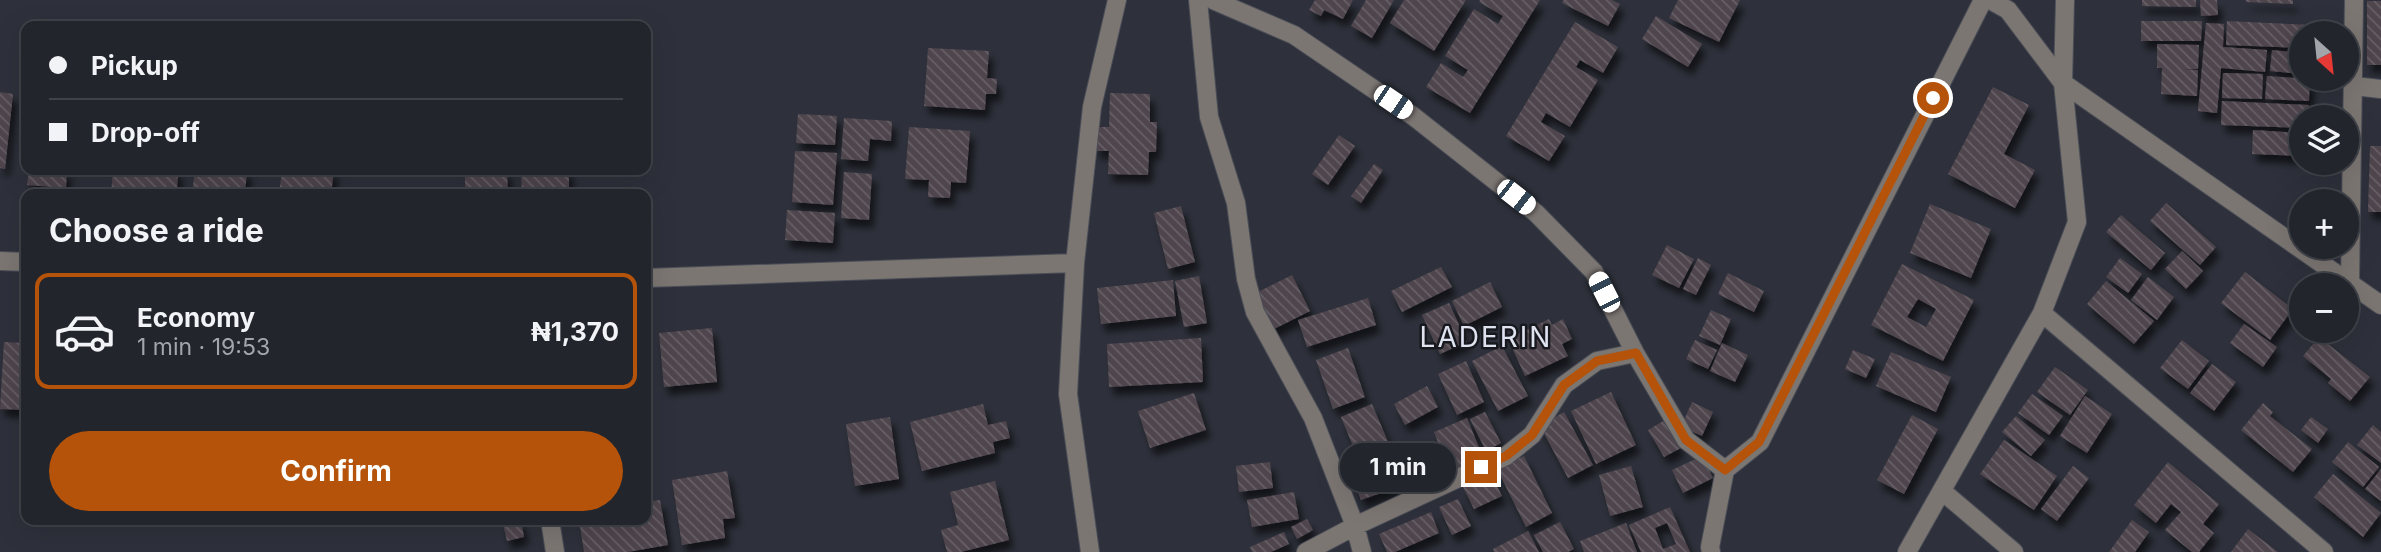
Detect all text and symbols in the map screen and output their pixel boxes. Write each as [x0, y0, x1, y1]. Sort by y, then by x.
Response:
north arrow [2289, 21, 2359, 91]
map controls [2289, 21, 2359, 343]
text: Pickup [91, 50, 178, 81]
car [1370, 82, 1417, 122]
route start [1917, 82, 1949, 114]
button: layers [2289, 105, 2359, 175]
text: Drop-off [91, 117, 200, 148]
car [1493, 176, 1540, 218]
button: + [2289, 189, 2359, 259]
text: Choose a ride [49, 211, 264, 250]
car [1586, 269, 1623, 315]
button: − [2289, 273, 2359, 343]
icon: car [53, 300, 116, 363]
text: Economy [137, 302, 255, 333]
text: ₦1,370 [531, 316, 619, 347]
district label: LADERIN [1420, 320, 1552, 354]
text: 1 min · 19:53 [137, 333, 270, 361]
button: Confirm [49, 431, 623, 511]
callout: 1 min [1341, 442, 1456, 491]
route end [1465, 451, 1497, 483]
text: 1 min [1370, 453, 1426, 481]

